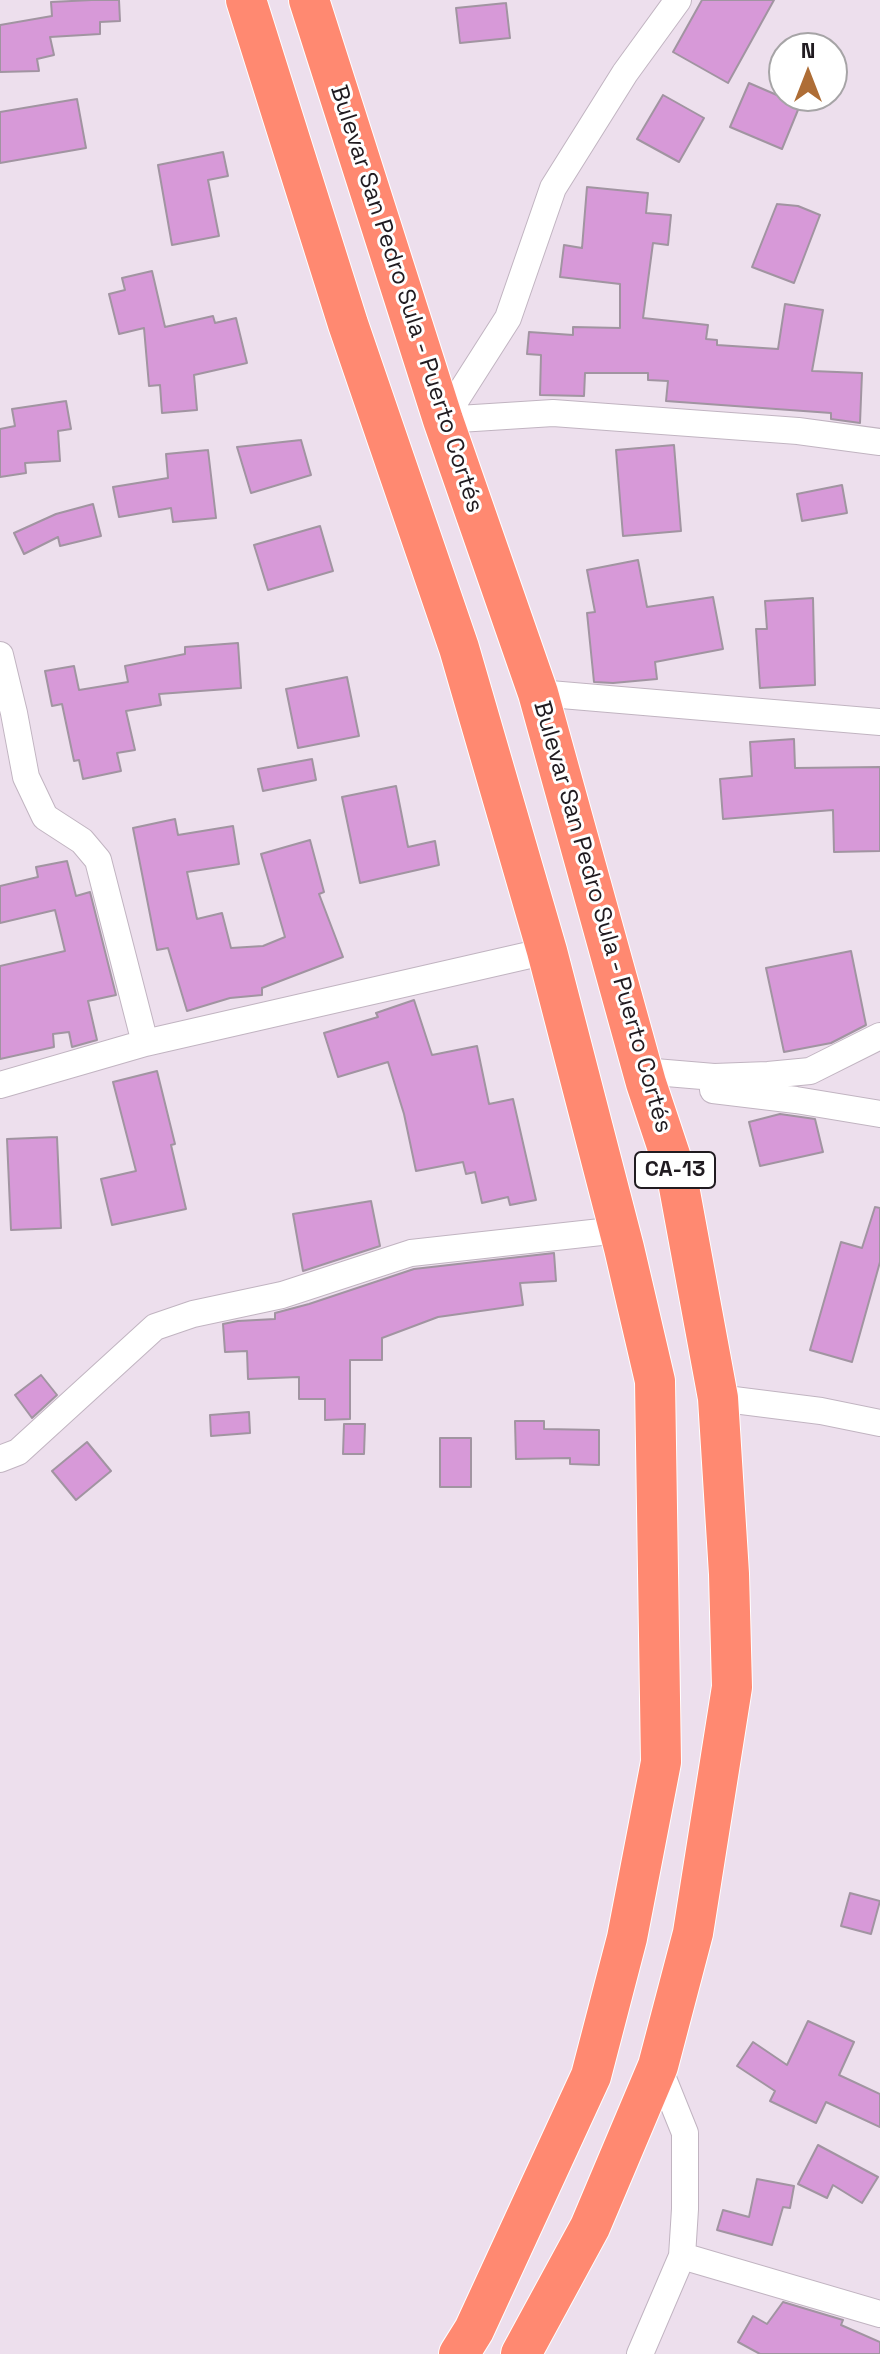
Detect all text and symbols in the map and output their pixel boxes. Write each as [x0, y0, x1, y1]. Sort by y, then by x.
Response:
north arrow [768, 32, 848, 112]
text: N [801, 36, 815, 64]
street label: Bulevar San Pedro Sula - Puerto Cortés [323, 82, 489, 516]
street label: Bulevar San Pedro Sula - Puerto Cortés [526, 698, 678, 1136]
road number: CA-13 [635, 1152, 715, 1188]

